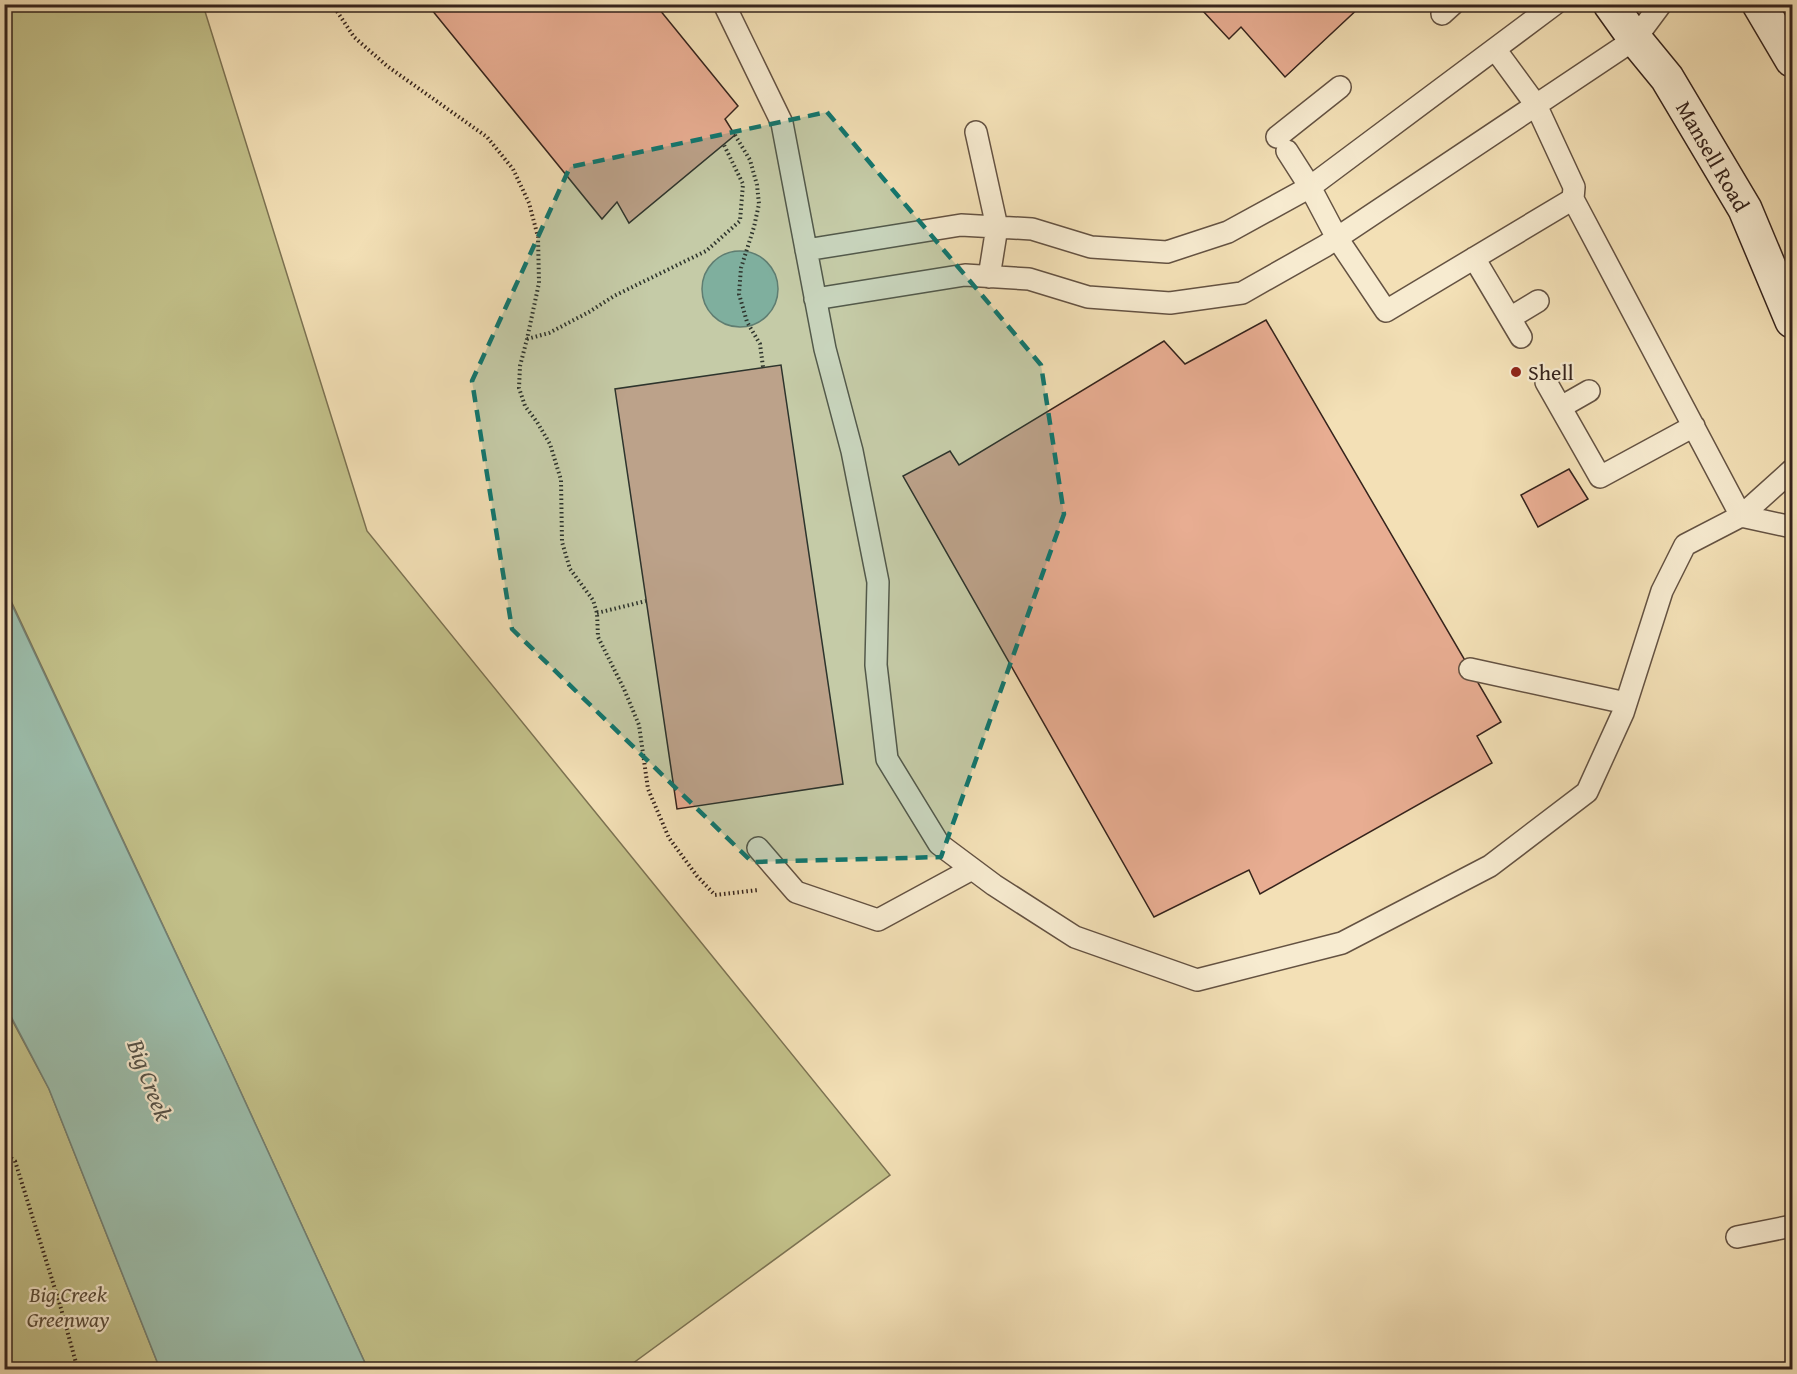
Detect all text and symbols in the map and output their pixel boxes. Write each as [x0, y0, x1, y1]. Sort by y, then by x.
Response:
street label: Mansell Road [1668, 95, 1758, 218]
place label: Shell [1528, 356, 1574, 388]
marker: Shell [1509, 365, 1523, 379]
water label: Big Creek [118, 1033, 181, 1126]
park label: Big Creek Greenway [27, 1278, 109, 1335]

